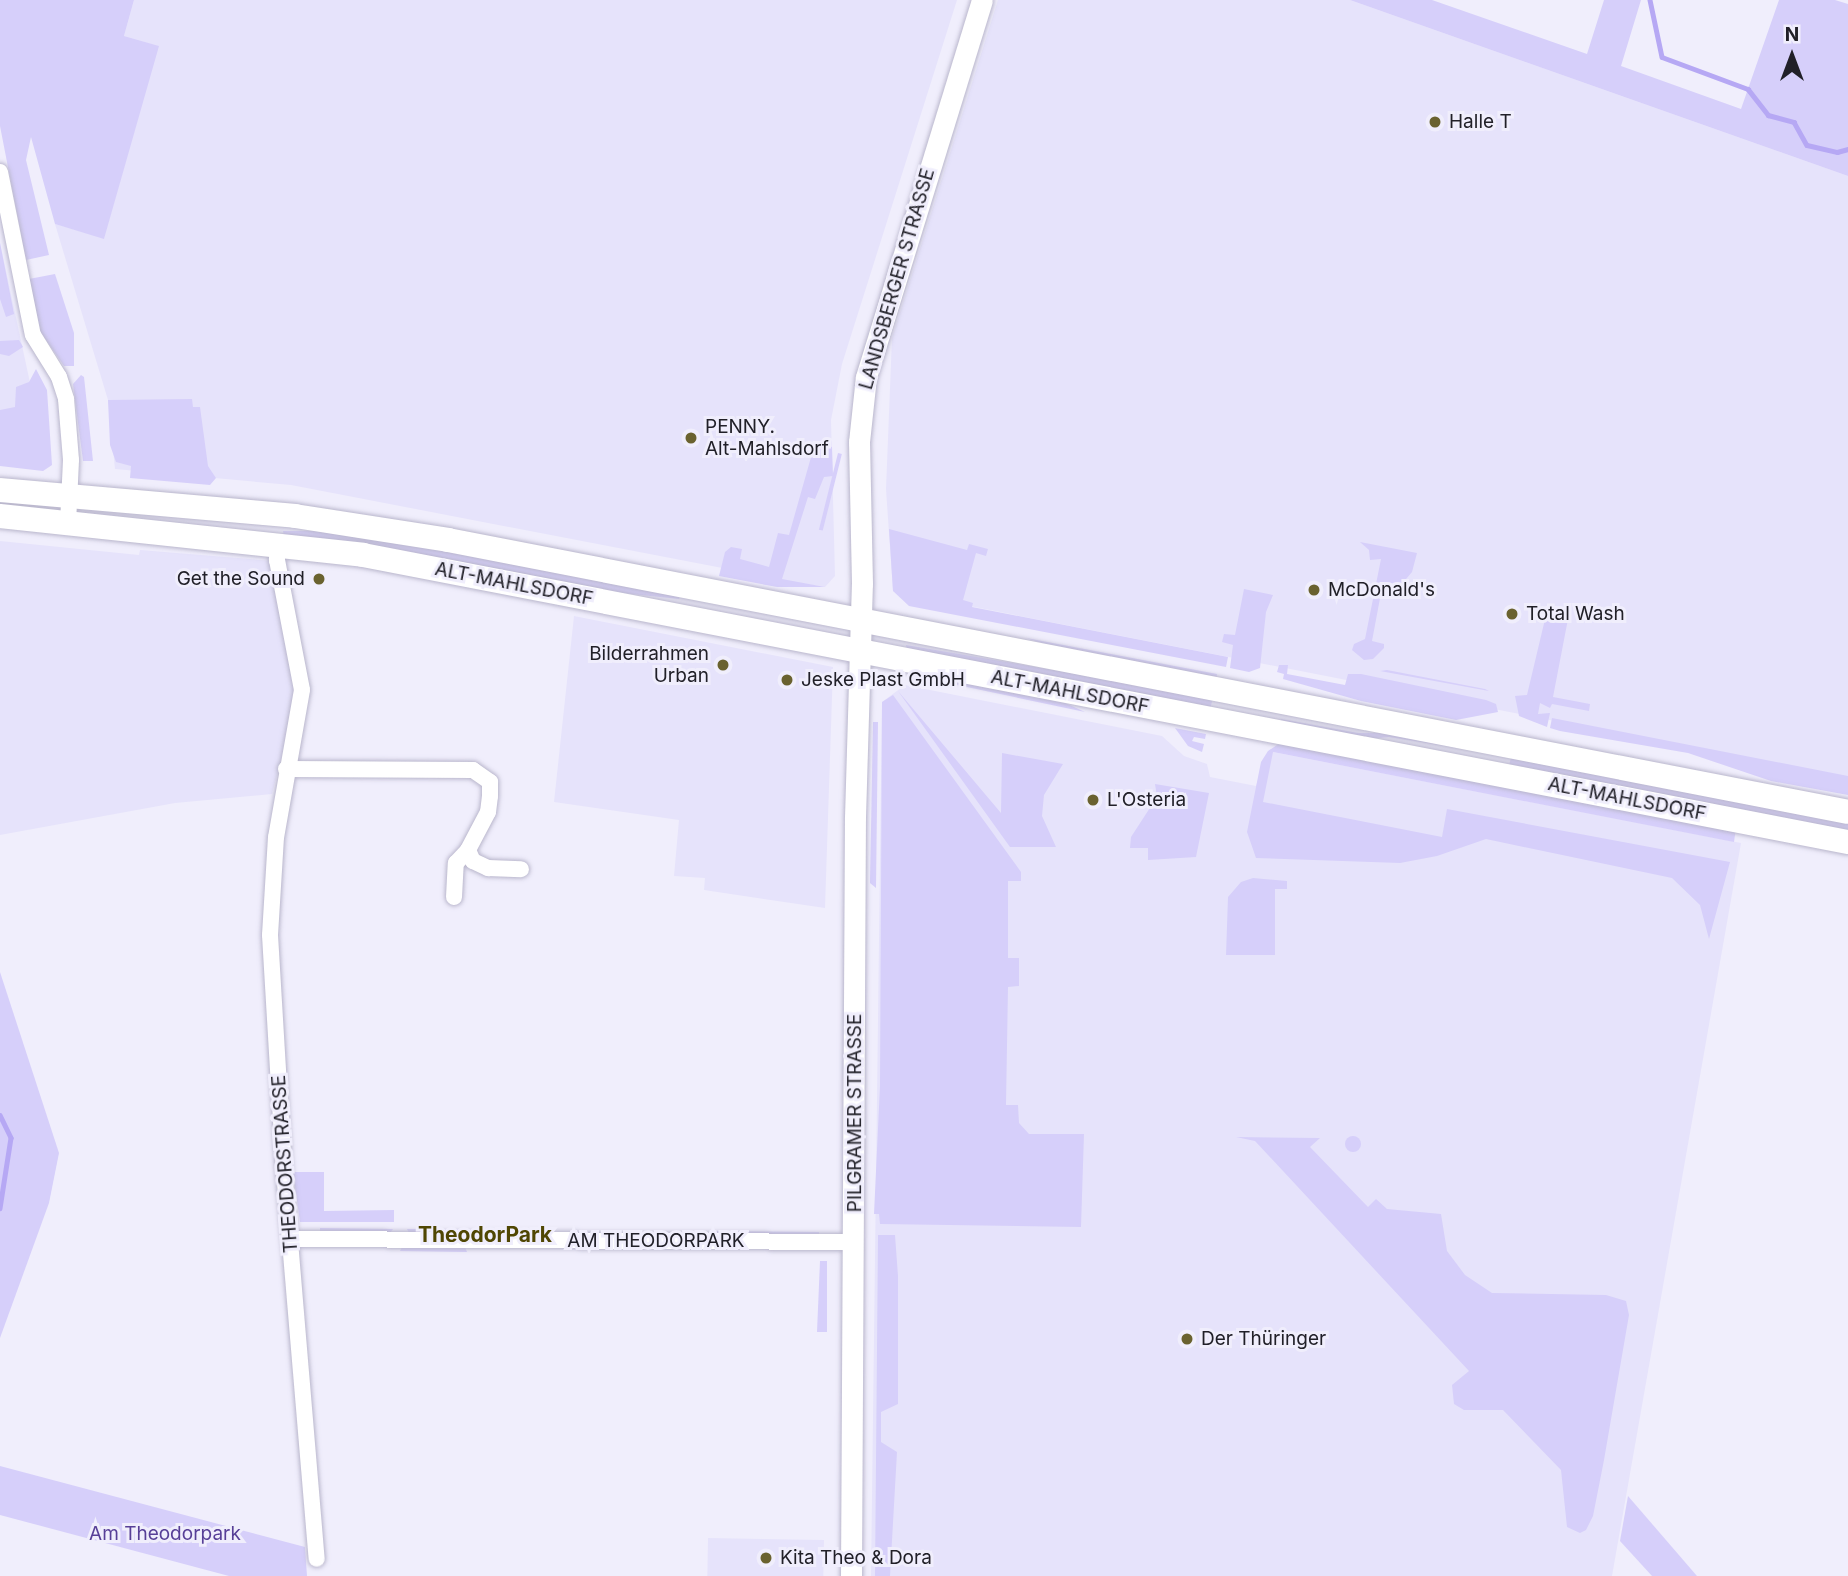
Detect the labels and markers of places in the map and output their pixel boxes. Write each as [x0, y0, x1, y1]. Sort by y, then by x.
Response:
place label: Halle T [1449, 111, 1512, 133]
marker: Halle T [1427, 114, 1443, 130]
place label: PENNY. Alt-Mahlsdorf [705, 416, 829, 460]
marker: PENNY. Alt-Mahlsdorf [683, 430, 699, 446]
place label: Get the Sound [177, 568, 305, 590]
marker: Get the Sound [311, 571, 327, 587]
place label: McDonald's [1328, 579, 1435, 601]
marker: McDonald's [1306, 582, 1322, 598]
place label: Total Wash [1526, 603, 1625, 625]
marker: Total Wash [1504, 606, 1520, 622]
place label: Bilderrahmen Urban [589, 643, 709, 687]
marker: Bilderrahmen Urban [715, 657, 731, 673]
place label: Jeske Plast GmbH [801, 669, 965, 691]
marker: Jeske Plast GmbH [779, 672, 795, 688]
place label: L'Osteria [1107, 789, 1186, 811]
marker: L'Osteria [1085, 792, 1101, 808]
place label: Der Thüringer [1201, 1328, 1326, 1350]
marker: Der Thüringer [1179, 1331, 1195, 1347]
place label: Kita Theo & Dora [780, 1547, 932, 1569]
marker: Kita Theo & Dora [758, 1550, 774, 1566]

